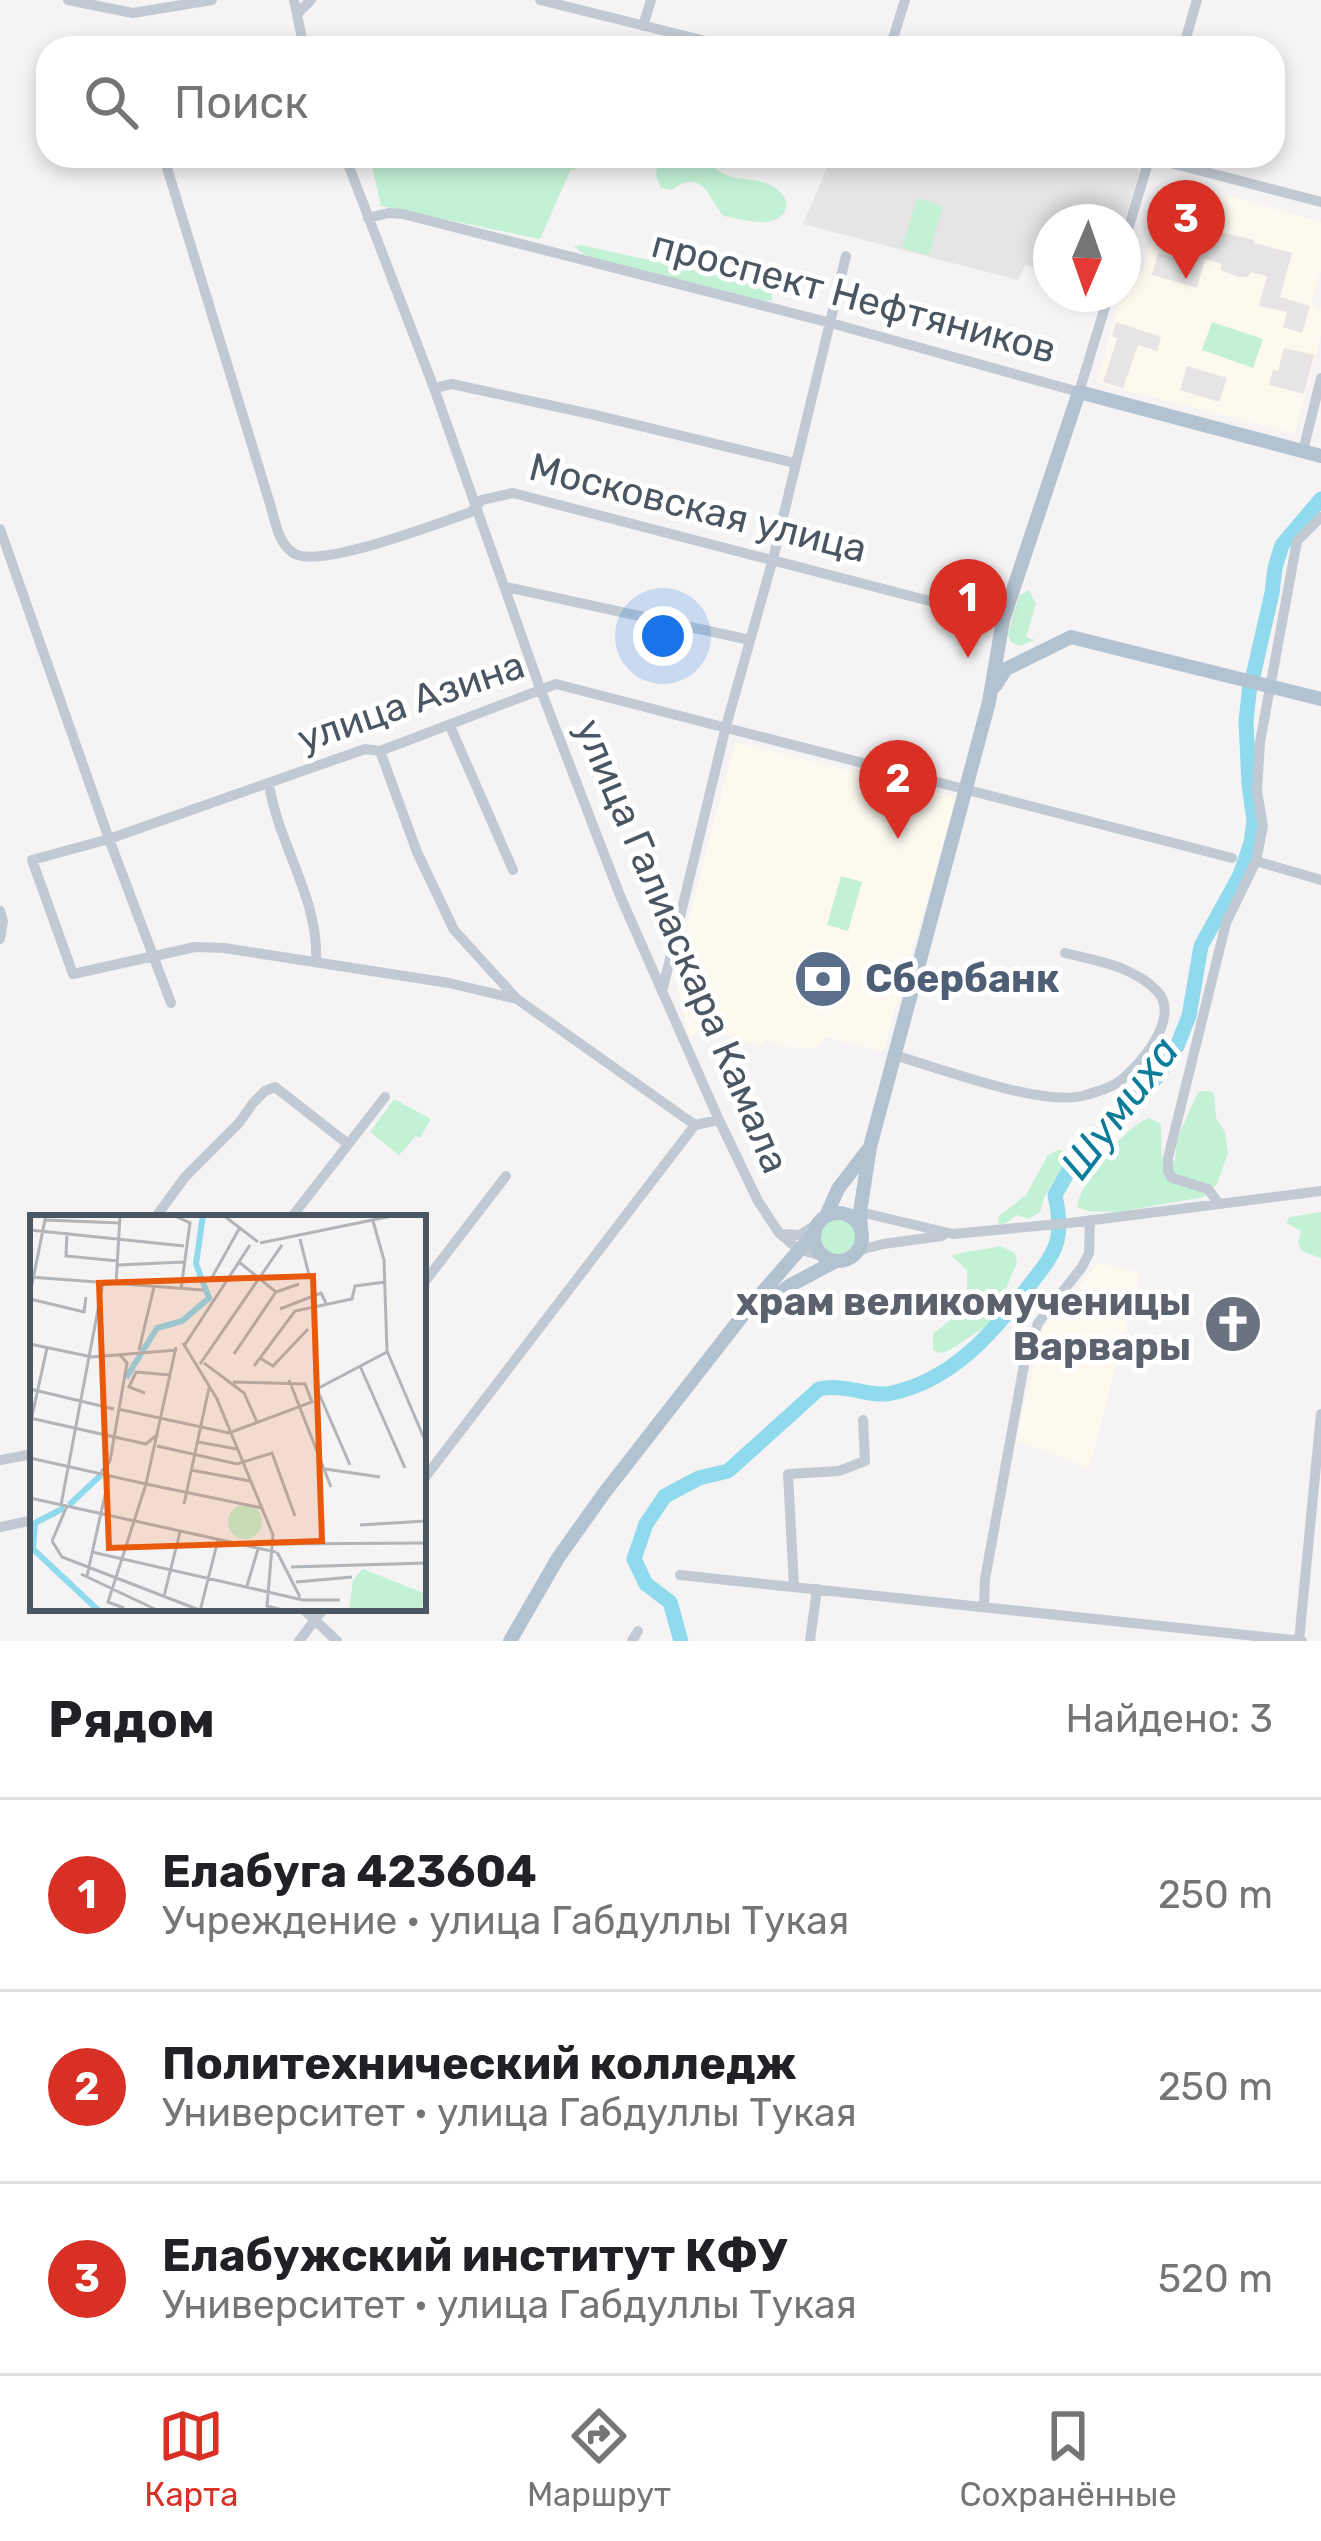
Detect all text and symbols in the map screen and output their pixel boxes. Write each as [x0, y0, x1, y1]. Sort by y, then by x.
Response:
search box [36, 36, 1285, 168]
icon: search [78, 69, 144, 135]
text: Поиск [174, 76, 308, 129]
pin: 3 [1147, 180, 1225, 279]
north arrow [1033, 204, 1141, 312]
street label: проспект Нефтяников [647, 221, 1061, 373]
street label: Московская улица [525, 444, 871, 572]
pin: 1 [929, 559, 1007, 658]
your location [633, 606, 693, 666]
street label: улица Азина [292, 642, 530, 762]
street label: улица Галиаскара Камала [565, 712, 799, 1180]
pin: 2 [859, 740, 937, 839]
bank icon: Сбербанк [792, 948, 854, 1010]
place label: Сбербанк [865, 956, 1060, 1002]
water label: Шумиха [1050, 1027, 1190, 1189]
inset map [30, 1215, 426, 1611]
place label: храм великомученицы Варвары [736, 1279, 1191, 1370]
church icon: храм великомученицы Варвары [1202, 1293, 1264, 1355]
text: Рядом [48, 1689, 215, 1750]
text: Найдено: 3 [1066, 1696, 1273, 1742]
text: Елабуга 423604 [162, 1845, 537, 1898]
text: 1 [77, 1872, 97, 1918]
text: 250 m [1158, 1872, 1273, 1918]
text: Учреждение · улица Габдуллы Тукая [162, 1898, 849, 1944]
text: Политехнический колледж [162, 2037, 797, 2090]
text: 2 [74, 2064, 100, 2110]
text: 250 m [1158, 2064, 1273, 2110]
text: Университет · улица Габдуллы Тукая [162, 2090, 857, 2136]
text: Елабужский институт КФУ [162, 2229, 787, 2282]
text: 3 [74, 2256, 100, 2302]
text: 520 m [1158, 2256, 1273, 2302]
text: Университет · улица Габдуллы Тукая [162, 2282, 857, 2328]
tab: Карта [144, 2403, 238, 2514]
tab: Маршрут [527, 2403, 671, 2514]
tab: Сохранённые [960, 2403, 1177, 2514]

